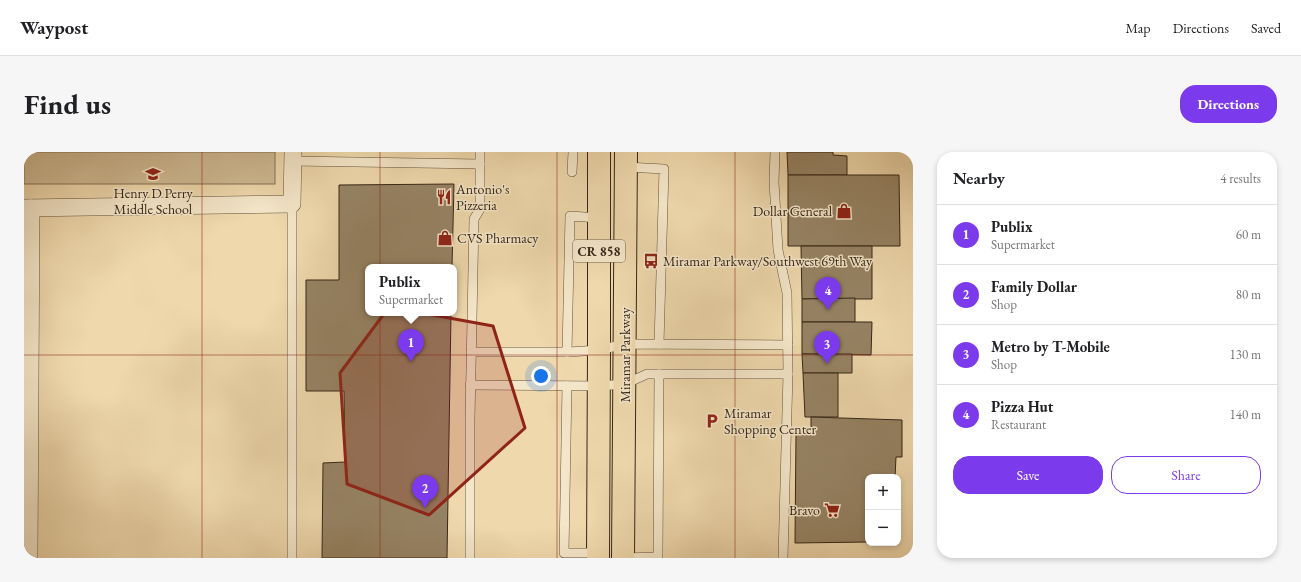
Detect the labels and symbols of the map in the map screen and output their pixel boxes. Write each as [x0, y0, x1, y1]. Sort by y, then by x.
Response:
school or university icon: Henry D Perry Middle School [144, 165, 162, 183]
place label: Antonio's Pizzeria [455, 180, 510, 214]
place label: Henry D Perry Middle School [113, 184, 193, 218]
restaurant icon: Antonio's Pizzeria [435, 188, 453, 206]
place label: Dollar General [753, 202, 833, 220]
shop icon: Dollar General [835, 202, 853, 220]
shop icon: CVS Pharmacy [436, 229, 454, 247]
place label: CVS Pharmacy [457, 229, 539, 247]
road number: CR 858 [573, 240, 625, 262]
bus stop icon: Miramar Parkway/Southwest 69th Way [642, 252, 660, 270]
place label: Miramar Parkway/Southwest 69th Way [663, 252, 873, 270]
pin: 4 [815, 277, 841, 310]
street label: Miramar Parkway [616, 307, 634, 403]
pin: 1 [398, 329, 424, 362]
pin: 3 [814, 331, 840, 364]
your location [531, 366, 551, 386]
place label: Miramar Shopping Center [724, 404, 817, 438]
parking icon: Miramar Shopping Center [703, 412, 721, 430]
pin: 2 [412, 475, 438, 508]
place label: Bravo [789, 501, 820, 519]
supermarket icon: Bravo [823, 501, 841, 519]

